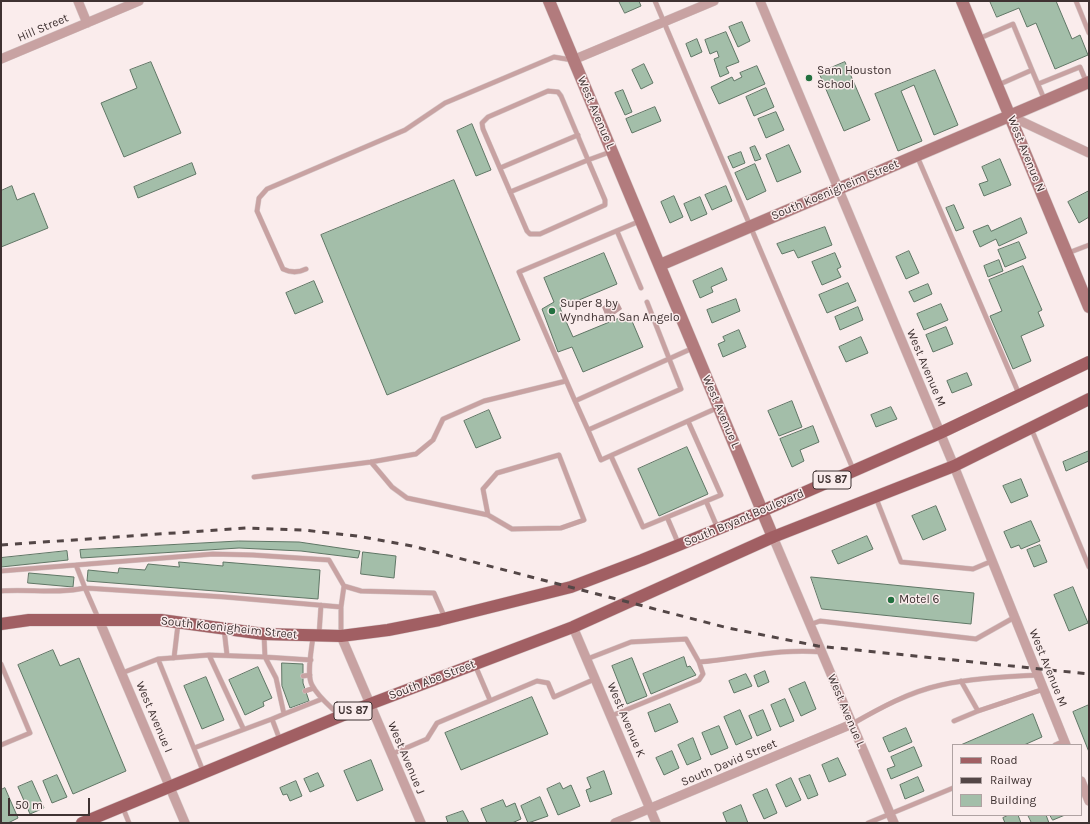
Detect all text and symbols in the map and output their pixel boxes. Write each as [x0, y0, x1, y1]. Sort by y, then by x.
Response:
street label: Hill Street [15, 11, 71, 45]
place label: Sam Houston School [817, 64, 891, 92]
marker: Sam Houston School [804, 73, 814, 83]
street label: West Avenue L [574, 74, 618, 152]
street label: West Avenue N [1004, 114, 1048, 194]
street label: South Koenigheim Street [769, 157, 901, 223]
place label: Super 8 by Wyndham San Angelo [560, 297, 680, 325]
marker: Super 8 by Wyndham San Angelo [547, 306, 557, 316]
street label: West Avenue M [903, 327, 949, 409]
street label: West Avenue L [699, 373, 743, 451]
road number: US 87 [813, 471, 851, 489]
street label: South Bryant Boulevard [682, 486, 806, 550]
place label: Motel 6 [899, 593, 939, 607]
marker: Motel 6 [886, 595, 896, 605]
street label: South Koenigheim Street [160, 614, 298, 642]
street label: West Avenue M [1026, 627, 1070, 709]
street label: South Abe Street [387, 657, 477, 703]
street label: West Avenue L [824, 672, 868, 750]
street label: West Avenue I [133, 679, 175, 755]
street label: West Avenue K [604, 680, 648, 760]
road number: US 87 [334, 702, 372, 720]
street label: West Avenue J [384, 720, 428, 796]
street label: South David Street [679, 736, 779, 790]
legend [952, 744, 1082, 816]
text: Road [990, 753, 1018, 767]
text: Railway [990, 773, 1032, 787]
scale bar [10, 790, 92, 816]
text: Building [990, 793, 1036, 807]
text: 50 m [15, 798, 43, 812]

